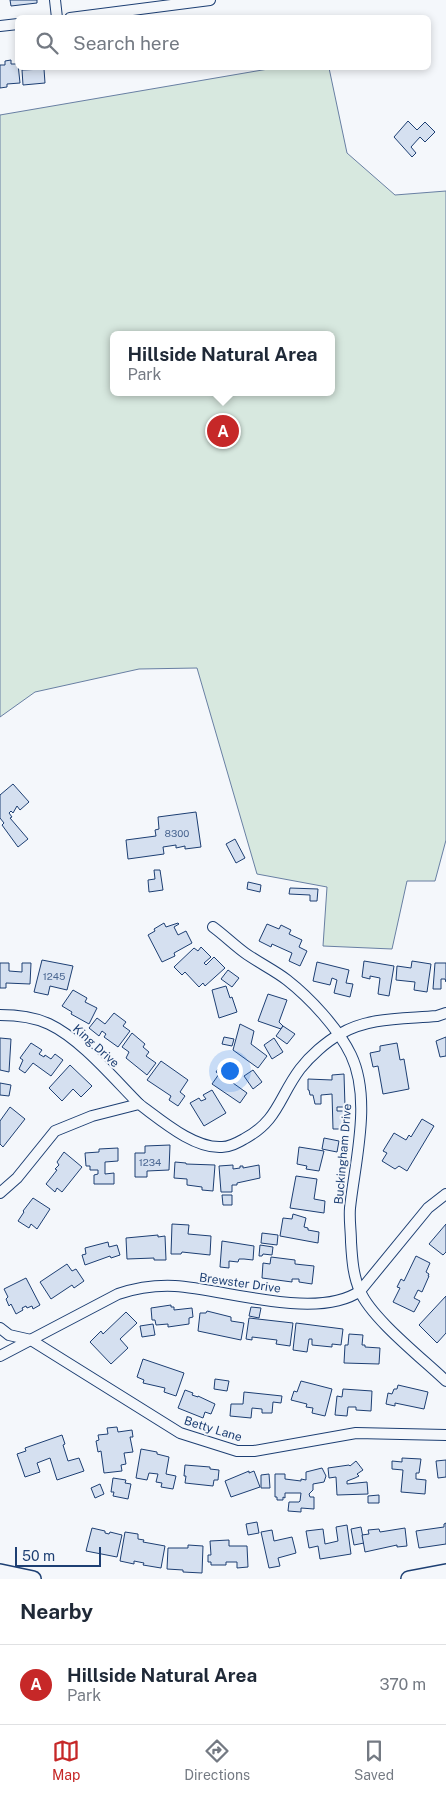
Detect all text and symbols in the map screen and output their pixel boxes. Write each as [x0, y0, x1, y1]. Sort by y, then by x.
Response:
search box [15, 15, 431, 70]
icon: search [33, 29, 61, 57]
text: Search here [73, 32, 180, 54]
popup [110, 331, 335, 396]
text: Hillside Natural Area [127, 343, 318, 365]
text: Park [127, 365, 162, 384]
pin: A [207, 412, 239, 450]
house number: 8300 [165, 827, 189, 839]
house number: 1245 [43, 970, 65, 982]
street label: King Drive [70, 1022, 122, 1070]
your location [217, 1058, 243, 1084]
street label: Buckingham Drive [332, 1103, 354, 1205]
house number: 1234 [139, 1156, 161, 1168]
street label: Brewster Drive [198, 1270, 282, 1296]
street label: Betty Lane [182, 1414, 244, 1444]
scale bar [15, 1544, 101, 1567]
text: 50 m [22, 1548, 55, 1564]
text: Nearby [20, 1599, 93, 1624]
text: Hillside Natural Area [67, 1664, 257, 1686]
text: A [30, 1675, 42, 1694]
text: 370 m [379, 1675, 426, 1694]
text: Park [67, 1686, 101, 1705]
tab: Map [52, 1737, 80, 1783]
tab: Directions [184, 1737, 250, 1783]
tab: Saved [354, 1737, 394, 1783]

